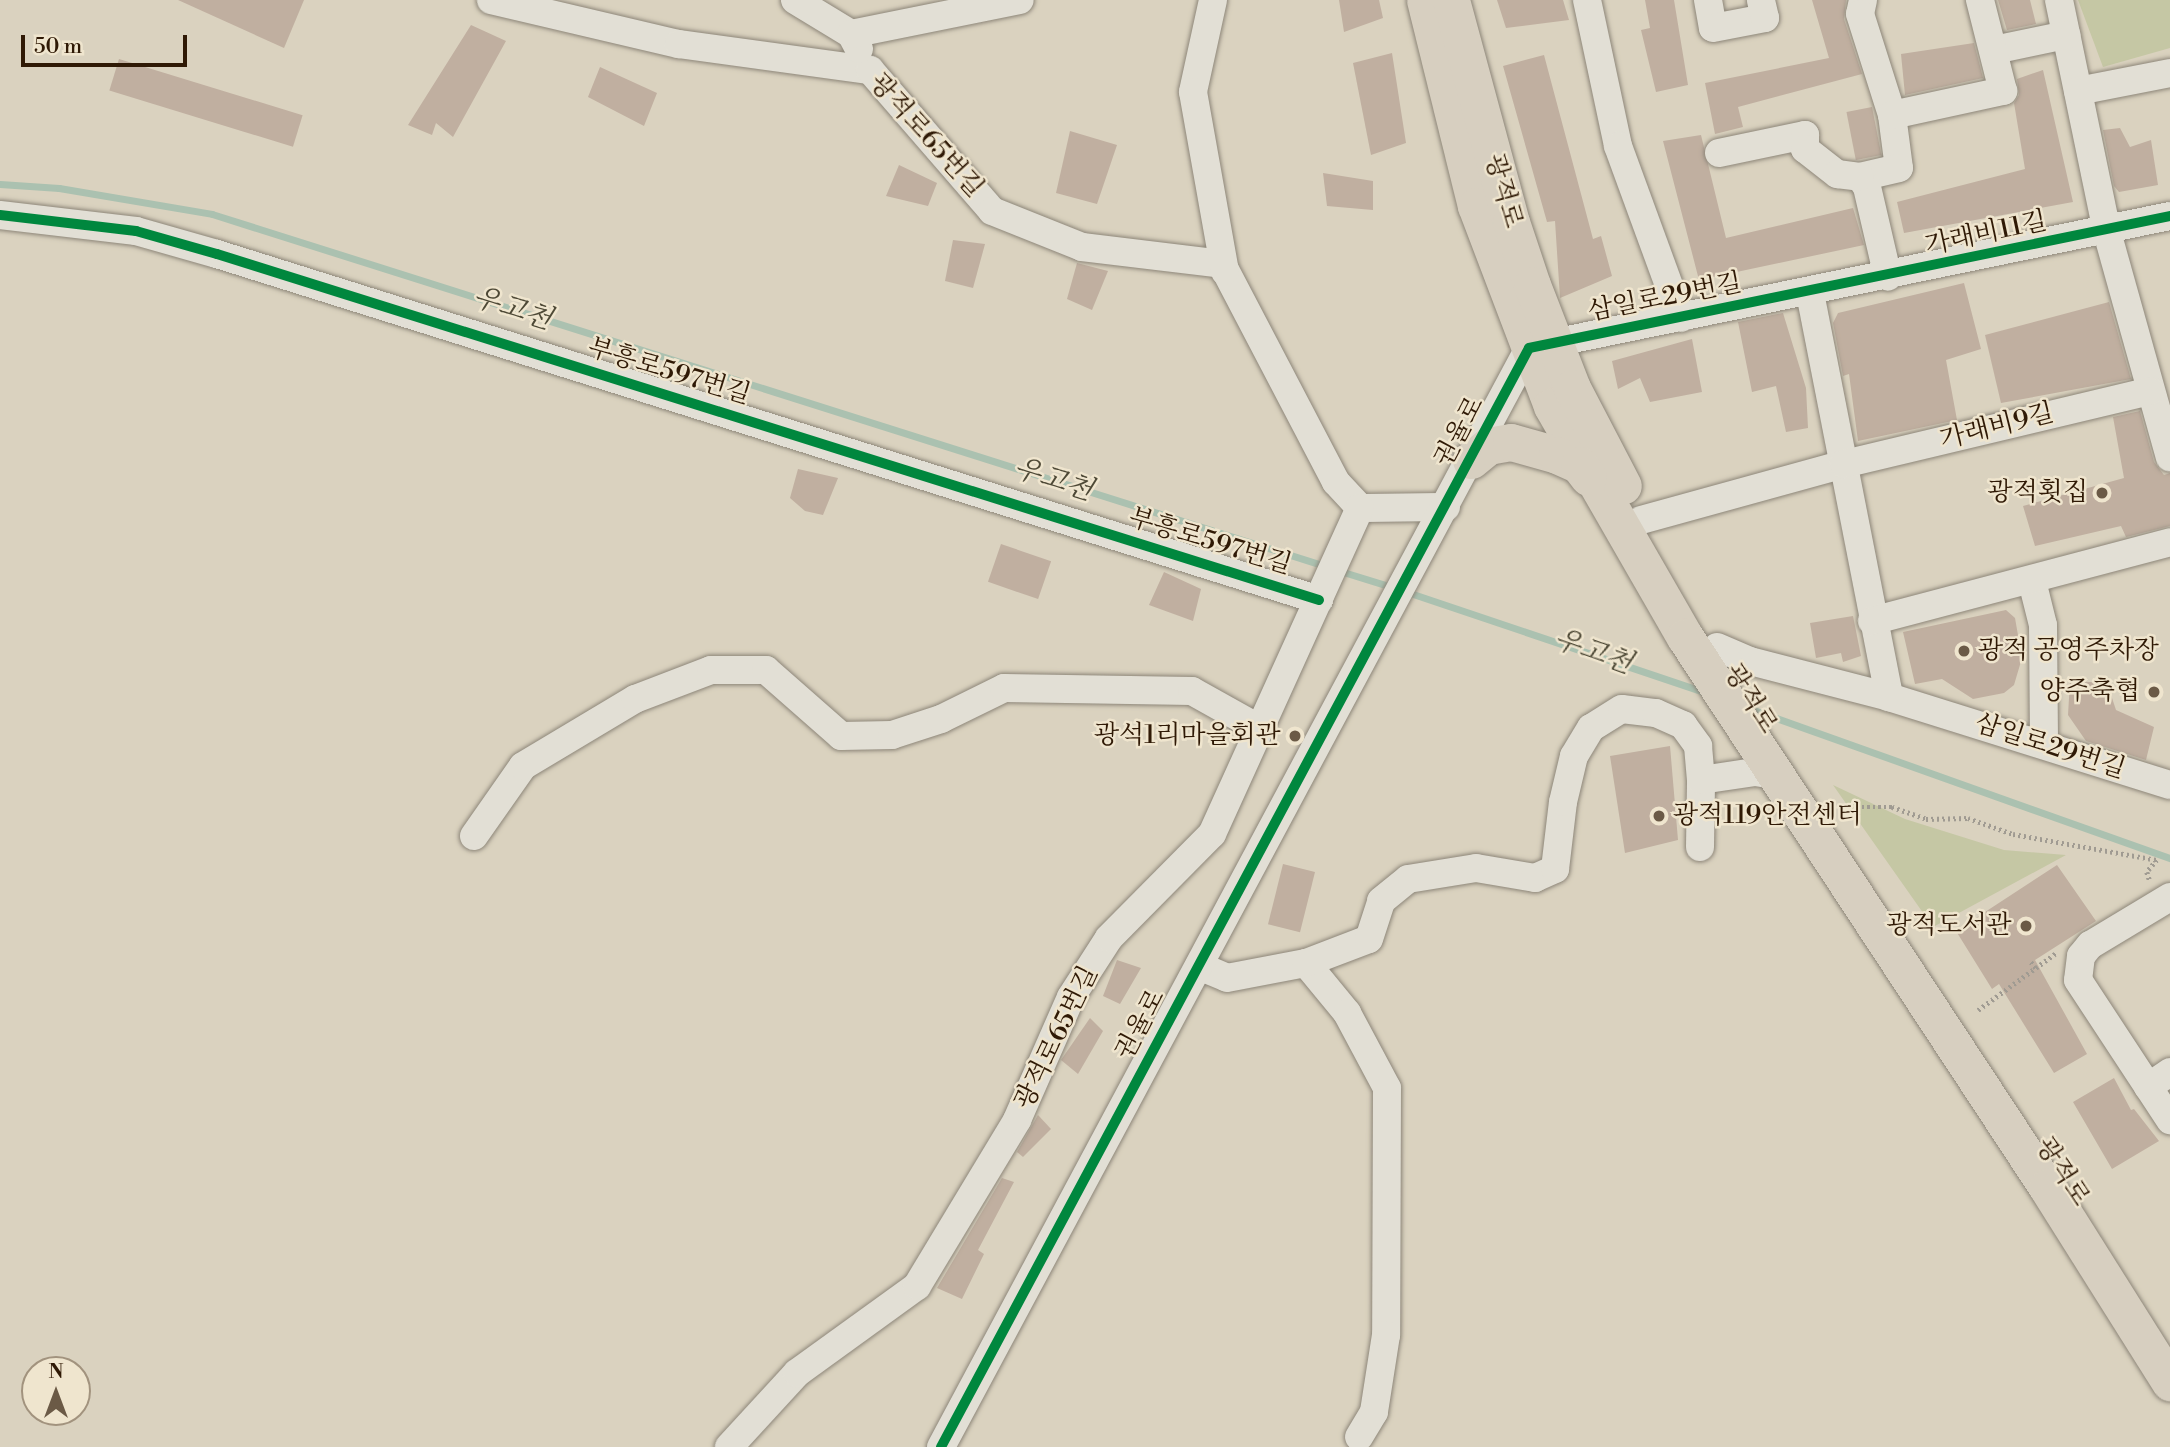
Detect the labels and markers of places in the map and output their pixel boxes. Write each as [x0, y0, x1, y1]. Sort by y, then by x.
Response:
place label: 광적횟집 [1988, 477, 2088, 509]
marker: 광적횟집 [2094, 485, 2110, 501]
place label: 광적 공영주차장 [1978, 635, 2159, 667]
marker: 광적 공영주차장 [1956, 643, 1972, 659]
place label: 양주축협 [2040, 676, 2140, 708]
marker: 양주축협 [2146, 684, 2162, 700]
place label: 광석1리마을회관 [1094, 720, 1281, 752]
marker: 광석1리마을회관 [1287, 728, 1303, 744]
place label: 광적119안전센터 [1673, 800, 1862, 832]
marker: 광적119안전센터 [1651, 808, 1667, 824]
place label: 광적도서관 [1886, 910, 2012, 942]
marker: 광적도서관 [2018, 918, 2034, 934]

